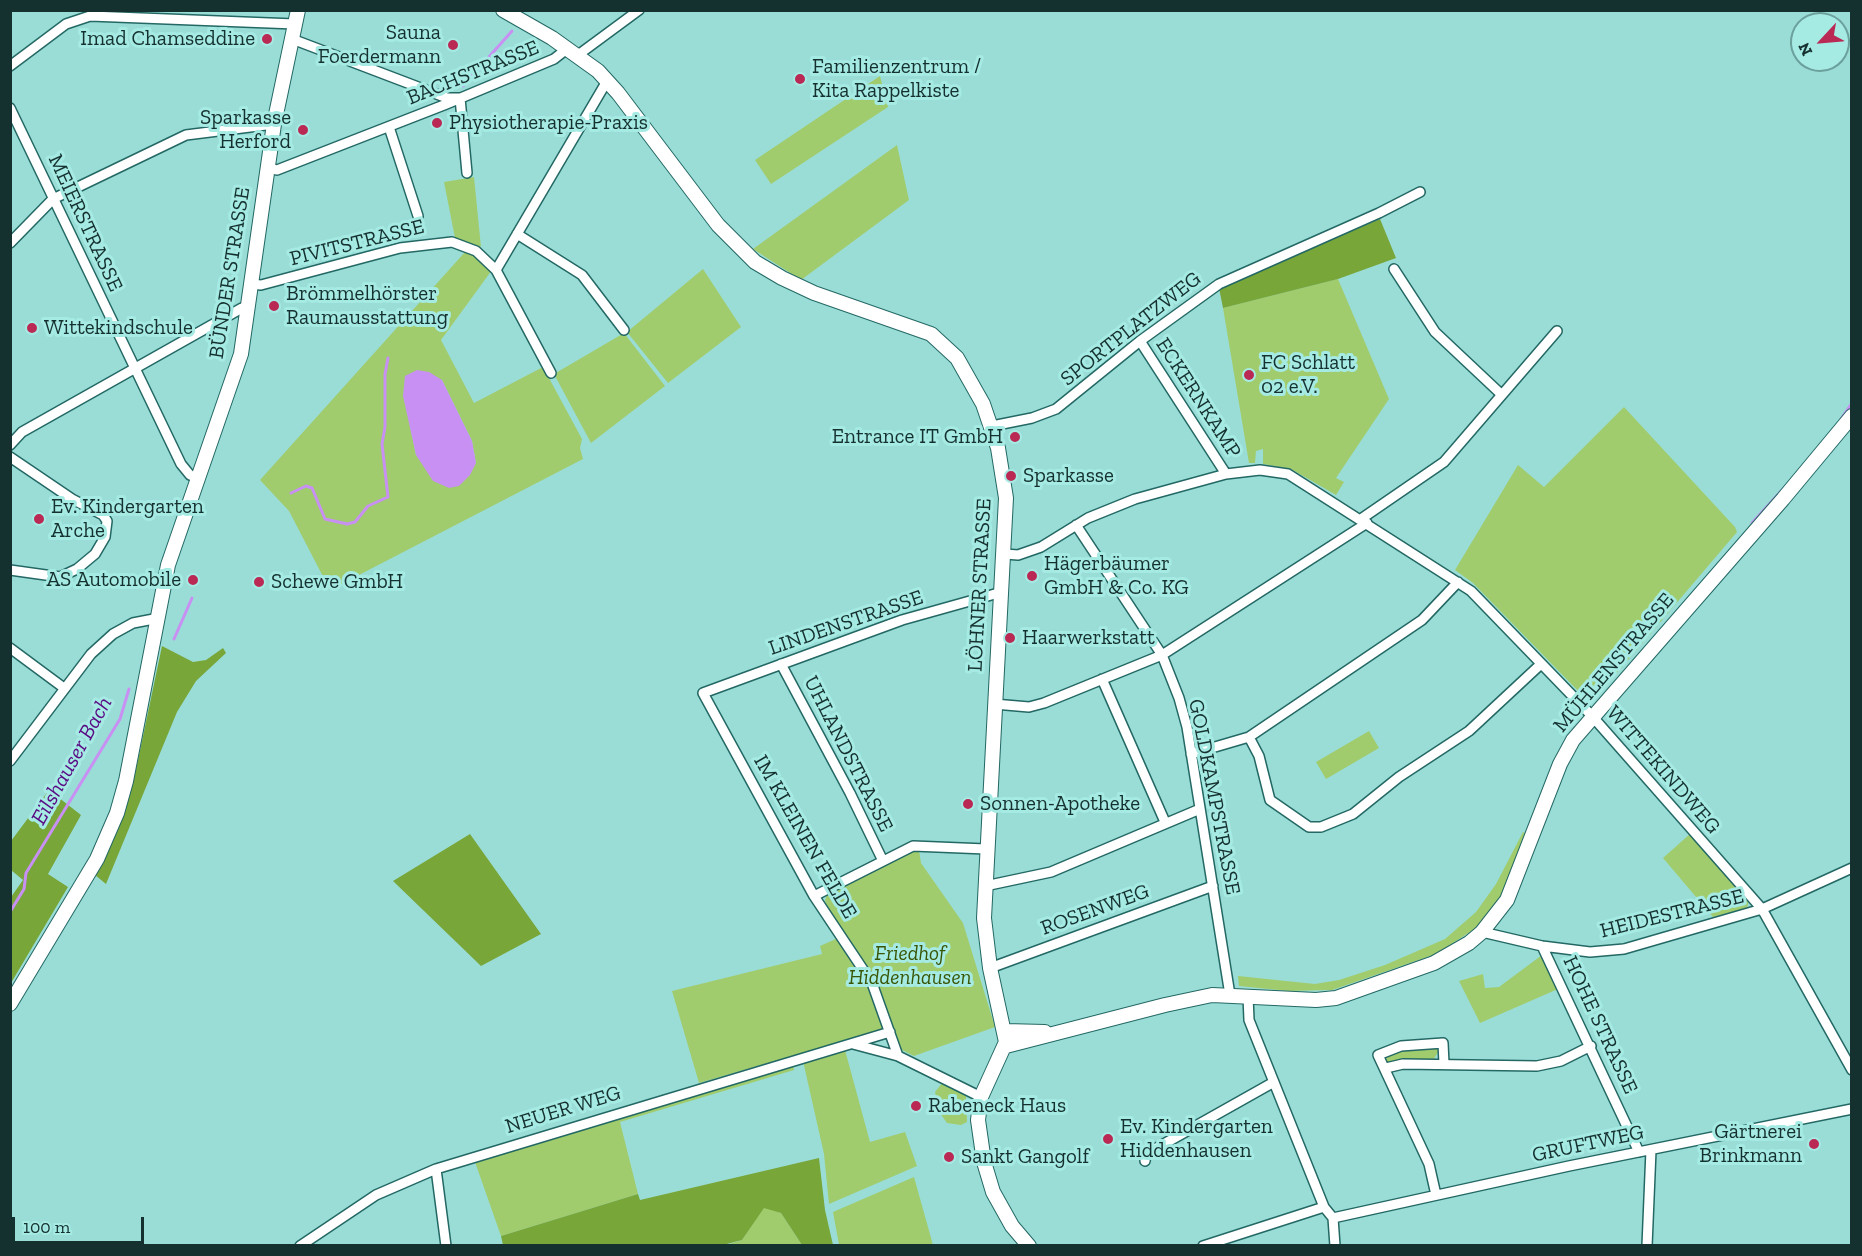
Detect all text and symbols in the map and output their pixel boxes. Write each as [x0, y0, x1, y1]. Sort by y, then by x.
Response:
north arrow [1790, 12, 1850, 72]
place label: Sauna Foerdermann [318, 20, 441, 70]
place label: Imad Chamseddine [80, 26, 255, 52]
marker: Imad Chamseddine [260, 32, 274, 46]
street label: BACHSTRASSE [403, 35, 543, 111]
marker: Sauna Foerdermann [446, 38, 460, 52]
text: N [1794, 40, 1816, 59]
place label: Familienzentrum / Kita Rappelkiste [812, 54, 981, 104]
marker: Familienzentrum / Kita Rappelkiste [793, 72, 807, 86]
place label: Sparkasse Herford [200, 105, 291, 155]
place label: Physiotherapie-Praxis [449, 110, 648, 136]
marker: Physiotherapie-Praxis [430, 116, 444, 130]
marker: Sparkasse Herford [296, 123, 310, 137]
street label: MEIERSTRASSE [42, 150, 128, 296]
street label: BÜNDER STRASSE [204, 185, 256, 361]
street label: PIVITSTRASSE [287, 214, 427, 272]
street label: SPORTPLATZWEG [1056, 266, 1206, 392]
place label: Brömmelhörster Raumausstattung [286, 281, 448, 331]
marker: Brömmelhörster Raumausstattung [267, 299, 281, 313]
place label: Wittekindschule [44, 315, 193, 341]
marker: Wittekindschule [25, 321, 39, 335]
street label: ECKERNKAMP [1150, 333, 1246, 463]
place label: FC Schlatt 02 e.V. [1261, 350, 1355, 400]
marker: FC Schlatt 02 e.V. [1242, 368, 1256, 382]
place label: Entrance IT GmbH [832, 424, 1003, 450]
marker: Entrance IT GmbH [1008, 430, 1022, 444]
place label: Sparkasse [1023, 463, 1114, 489]
marker: Sparkasse [1004, 469, 1018, 483]
place label: Ev. Kindergarten Arche [51, 494, 204, 544]
street label: LÖHNER STRASSE [963, 498, 997, 672]
marker: Ev. Kindergarten Arche [32, 512, 46, 526]
place label: Hägerbäumer GmbH & Co. KG [1044, 551, 1189, 601]
place label: AS Automobile [46, 567, 181, 593]
place label: Schewe GmbH [271, 569, 403, 595]
marker: Hägerbäumer GmbH & Co. KG [1025, 569, 1039, 583]
marker: AS Automobile [186, 573, 200, 587]
marker: Schewe GmbH [252, 575, 266, 589]
street label: LINDENSTRASSE [765, 585, 927, 661]
street label: MÜHLENSTRASSE [1548, 588, 1680, 738]
place label: Haarwerkstatt [1022, 625, 1155, 651]
marker: Haarwerkstatt [1003, 631, 1017, 645]
street label: UHLANDSTRASSE [798, 672, 898, 836]
water label: Eilshauser Bach [26, 692, 118, 830]
street label: GOLDKAMPSTRASSE [1183, 697, 1245, 897]
street label: WITTEKINDWEG [1601, 701, 1725, 839]
street label: IM KLEINEN FELDE [748, 751, 862, 923]
place label: Sonnen-Apotheke [980, 791, 1140, 817]
marker: Sonnen-Apotheke [961, 797, 975, 811]
street label: ROSENWEG [1037, 879, 1153, 941]
street label: HEIDESTRASSE [1597, 884, 1747, 944]
park label: Friedhof Hiddenhausen [848, 941, 972, 991]
street label: HOHE STRASSE [1557, 952, 1643, 1098]
street label: NEUER WEG [502, 1080, 624, 1140]
place label: Rabeneck Haus [928, 1093, 1066, 1119]
marker: Rabeneck Haus [909, 1099, 923, 1113]
place label: Ev. Kindergarten Hiddenhausen [1120, 1114, 1273, 1164]
place label: Gärtnerei Brinkmann [1699, 1119, 1802, 1169]
street label: GRUFTWEG [1530, 1120, 1646, 1168]
marker: Ev. Kindergarten Hiddenhausen [1101, 1132, 1115, 1146]
marker: Gärtnerei Brinkmann [1807, 1137, 1821, 1151]
place label: Sankt Gangolf [961, 1144, 1089, 1170]
marker: Sankt Gangolf [942, 1150, 956, 1164]
scale bar [15, 1205, 147, 1243]
text: 100 m [23, 1216, 70, 1238]

